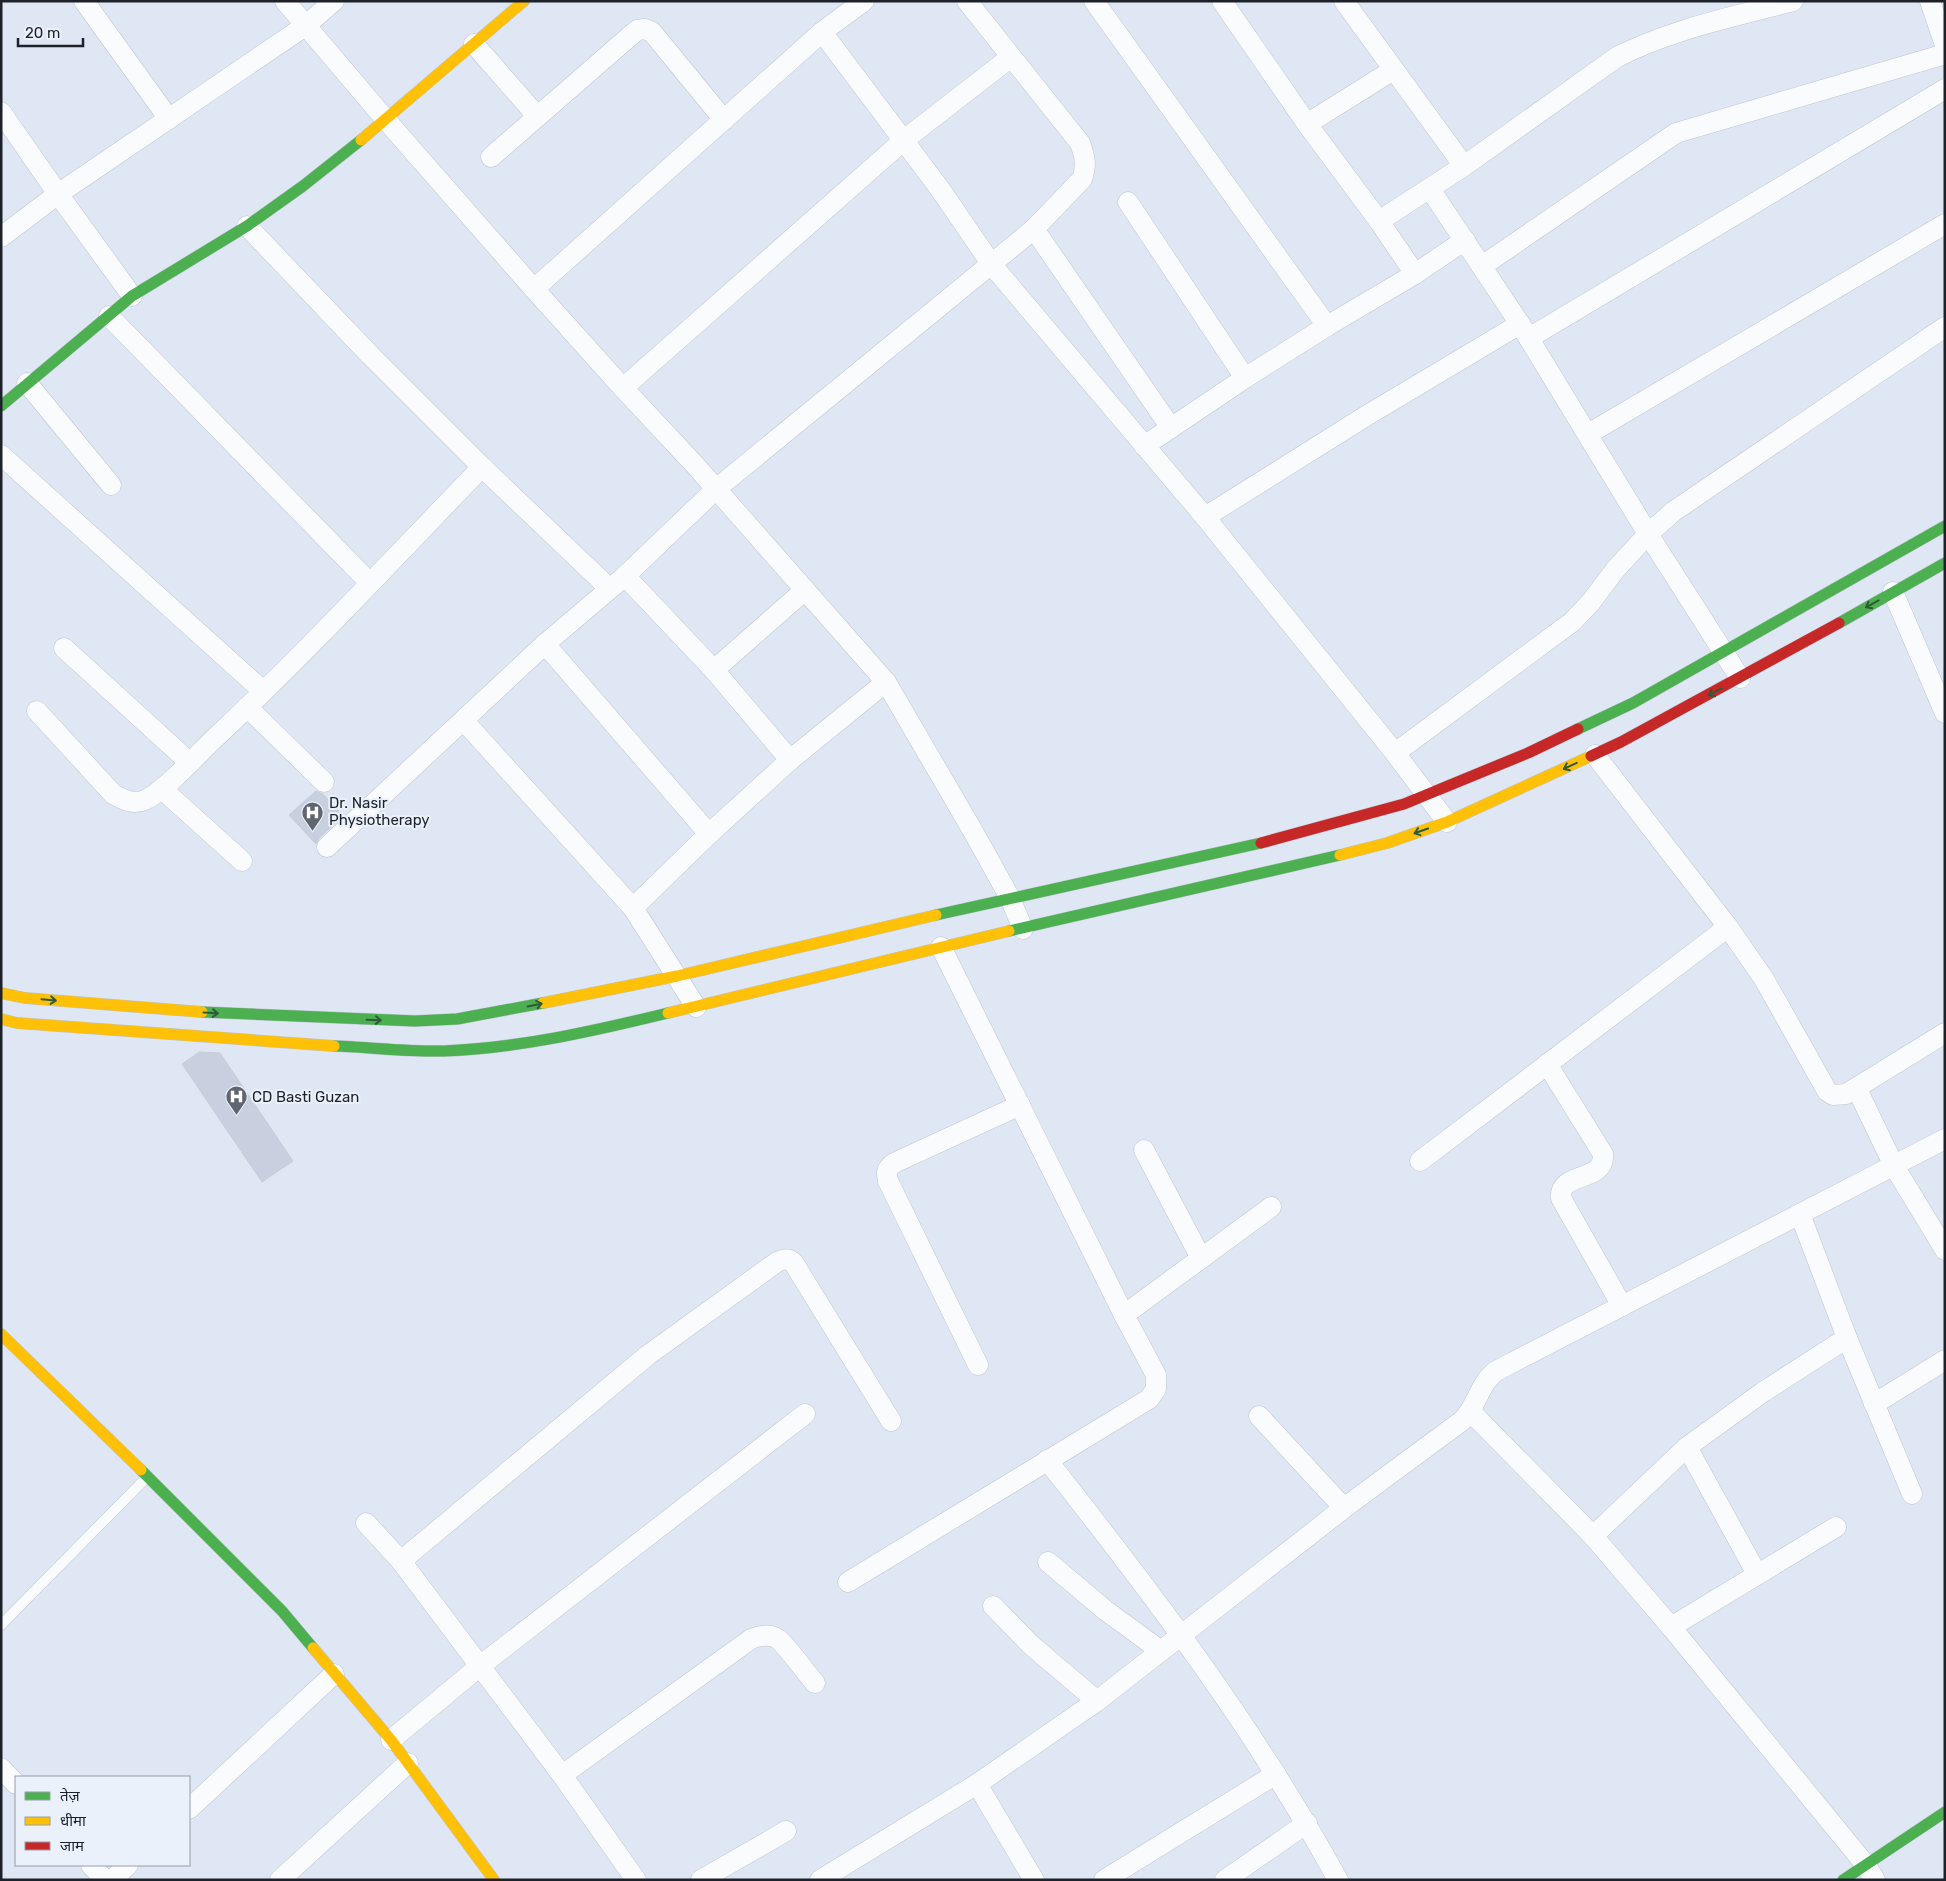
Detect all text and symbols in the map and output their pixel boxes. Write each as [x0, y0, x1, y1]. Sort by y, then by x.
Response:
scale bar [18, 15, 82, 47]
text: 20 m [25, 24, 60, 42]
one-way arrow [1864, 599, 1879, 609]
one-way arrow [1707, 687, 1722, 697]
one-way arrow [1563, 762, 1578, 771]
place label: Dr. Nasir Physiotherapy [329, 794, 430, 829]
hospital icon: Dr. Nasir Physiotherapy [301, 800, 325, 831]
one-way arrow [1414, 827, 1430, 836]
one-way arrow [41, 995, 57, 1005]
one-way arrow [527, 1000, 543, 1009]
one-way arrow [203, 1008, 219, 1017]
one-way arrow [366, 1015, 382, 1024]
hospital icon: CD Basti Guzan [224, 1085, 248, 1116]
place label: CD Basti Guzan [252, 1088, 359, 1106]
legend [15, 1776, 190, 1866]
text: तेज़ [60, 1787, 81, 1805]
text: धीमा [60, 1812, 87, 1830]
text: जाम [60, 1837, 85, 1855]

